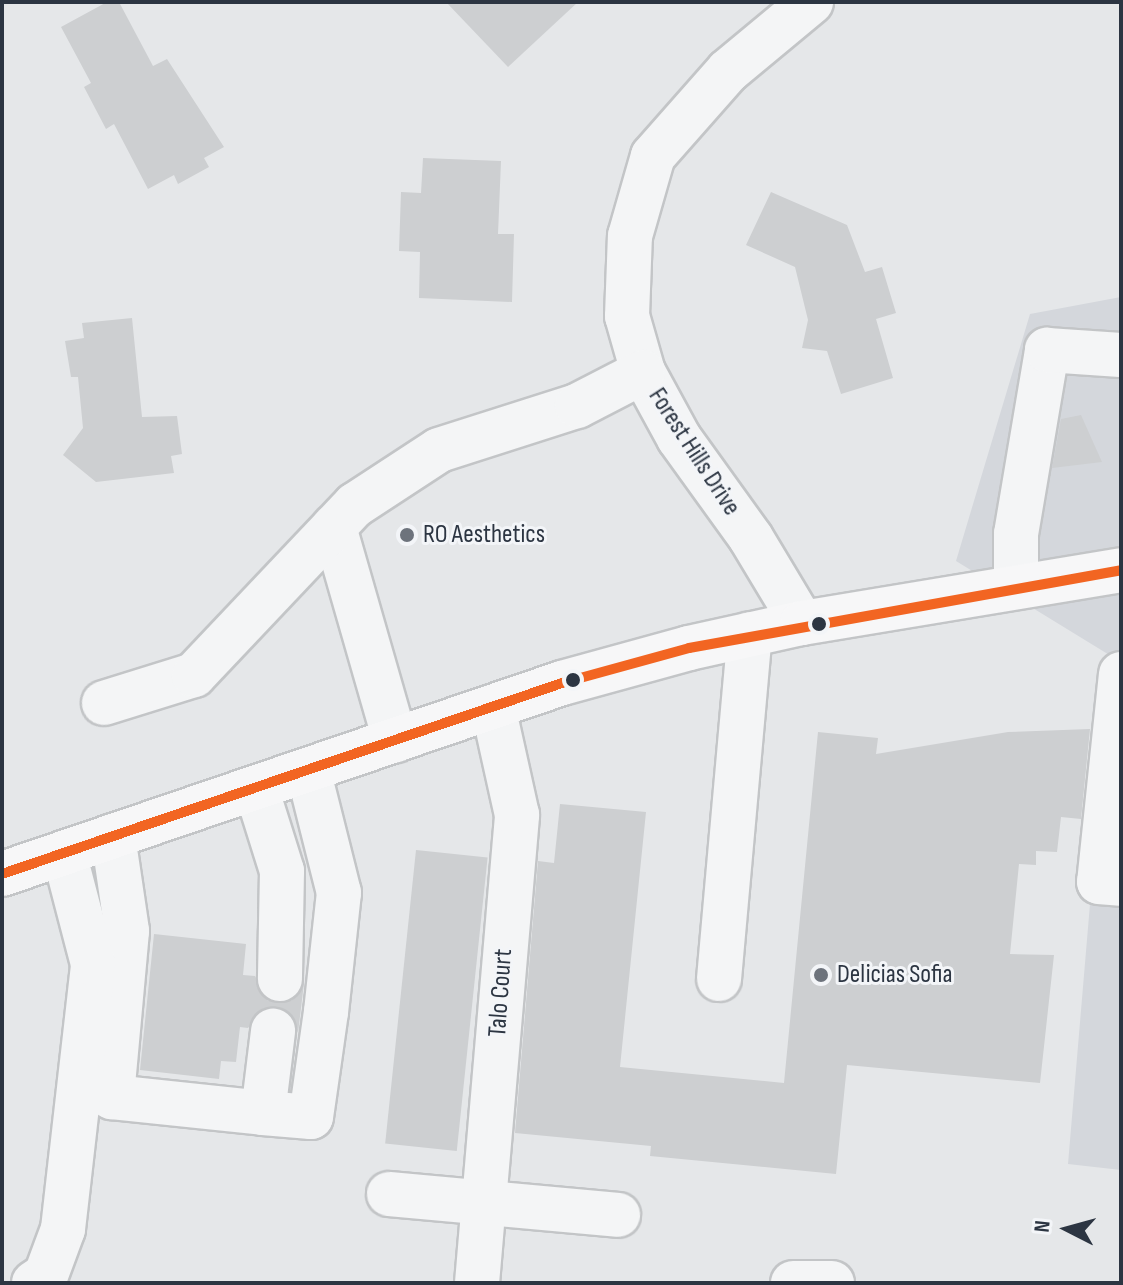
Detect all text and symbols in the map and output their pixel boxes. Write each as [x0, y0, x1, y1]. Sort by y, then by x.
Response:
street label: Forest Hills Drive [641, 382, 747, 522]
place label: RO Aesthetics [423, 519, 545, 551]
marker: RO Aesthetics [398, 526, 416, 544]
unlabelled marker [811, 616, 827, 632]
unlabelled marker [565, 672, 581, 688]
street label: Talo Court [482, 948, 520, 1038]
place label: Delicias Sofia [837, 959, 952, 991]
marker: Delicias Sofia [812, 966, 830, 984]
north arrow [1027, 1189, 1107, 1269]
text: N [1029, 1219, 1057, 1234]

